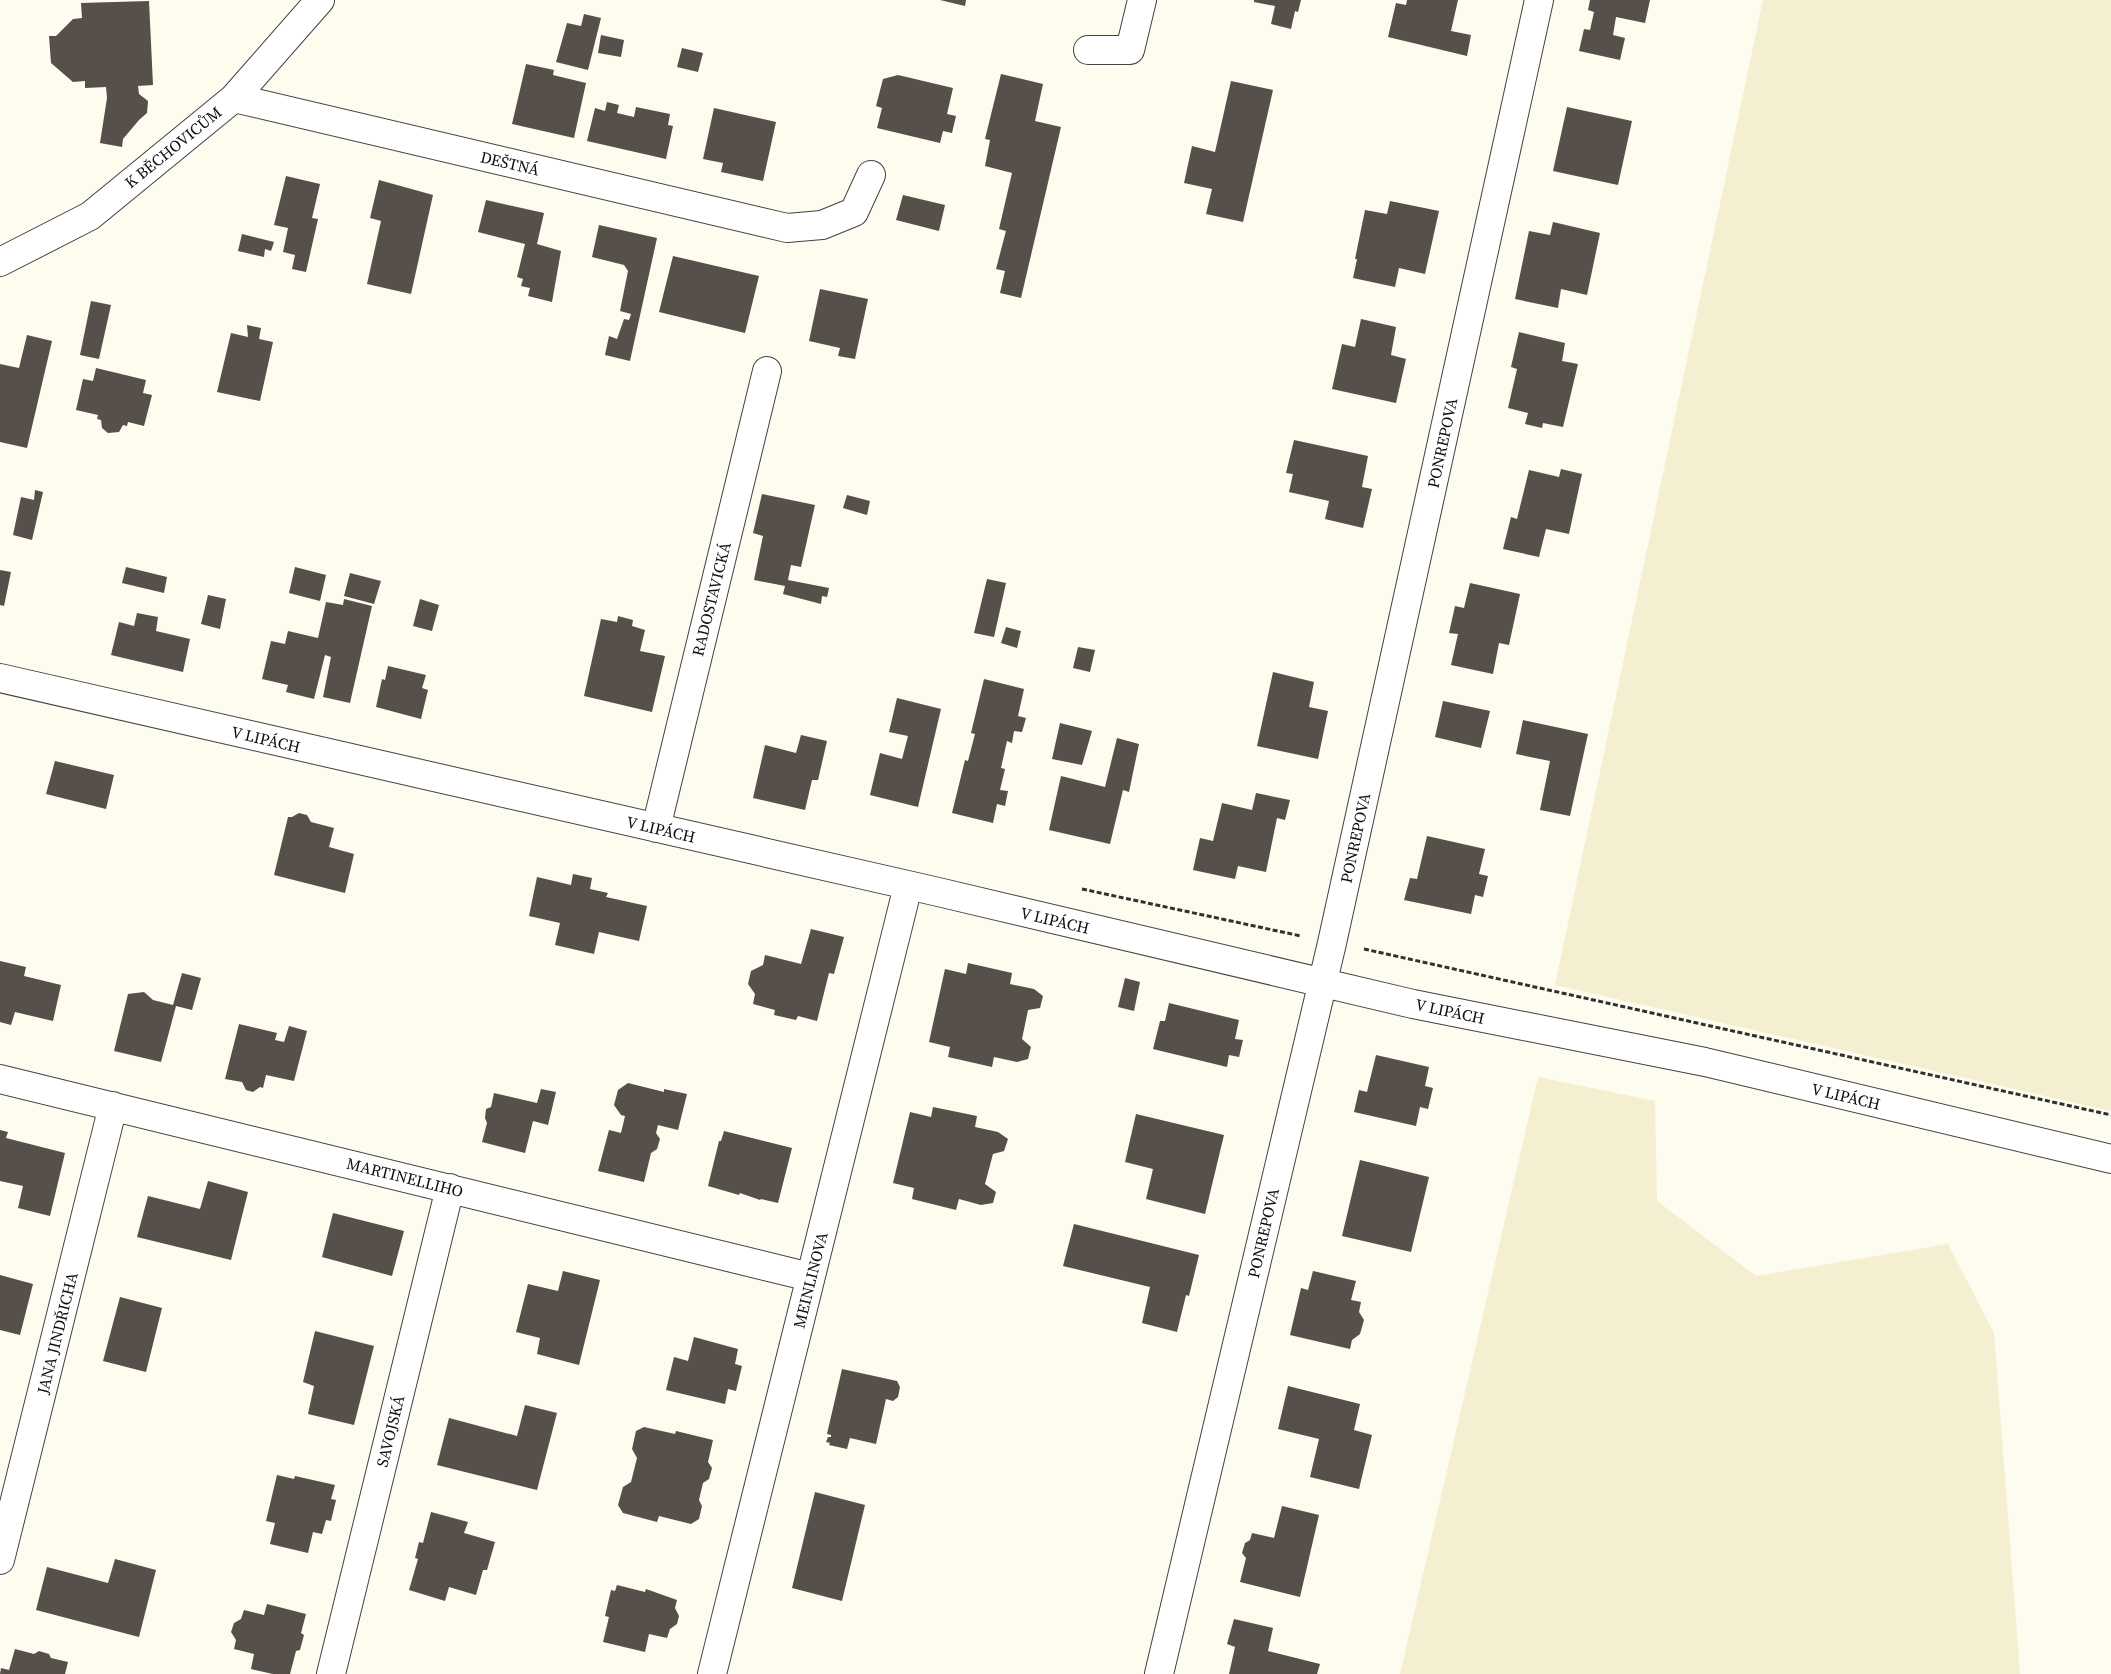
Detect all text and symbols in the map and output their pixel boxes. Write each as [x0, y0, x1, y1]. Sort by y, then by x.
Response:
street label: K BĚCHOVICŮM [120, 101, 226, 193]
street label: DEŠTNÁ [478, 146, 542, 181]
street label: PONREPOVA [1422, 396, 1462, 490]
street label: RADOSTAVICKÁ [686, 539, 736, 658]
street label: V LIPÁCH [229, 720, 303, 758]
street label: PONREPOVA [1335, 791, 1375, 885]
street label: V LIPÁCH [624, 810, 698, 848]
street label: V LIPÁCH [1018, 901, 1092, 939]
street label: V LIPÁCH [1413, 993, 1487, 1029]
street label: V LIPÁCH [1809, 1077, 1883, 1115]
street label: MARTINELLIHO [344, 1152, 466, 1202]
street label: PONREPOVA [1242, 1186, 1284, 1280]
street label: MEINLINOVA [787, 1229, 833, 1330]
street label: JANA JINDŘICHA [31, 1269, 83, 1397]
street label: SAVOJSKÁ [370, 1393, 410, 1469]

